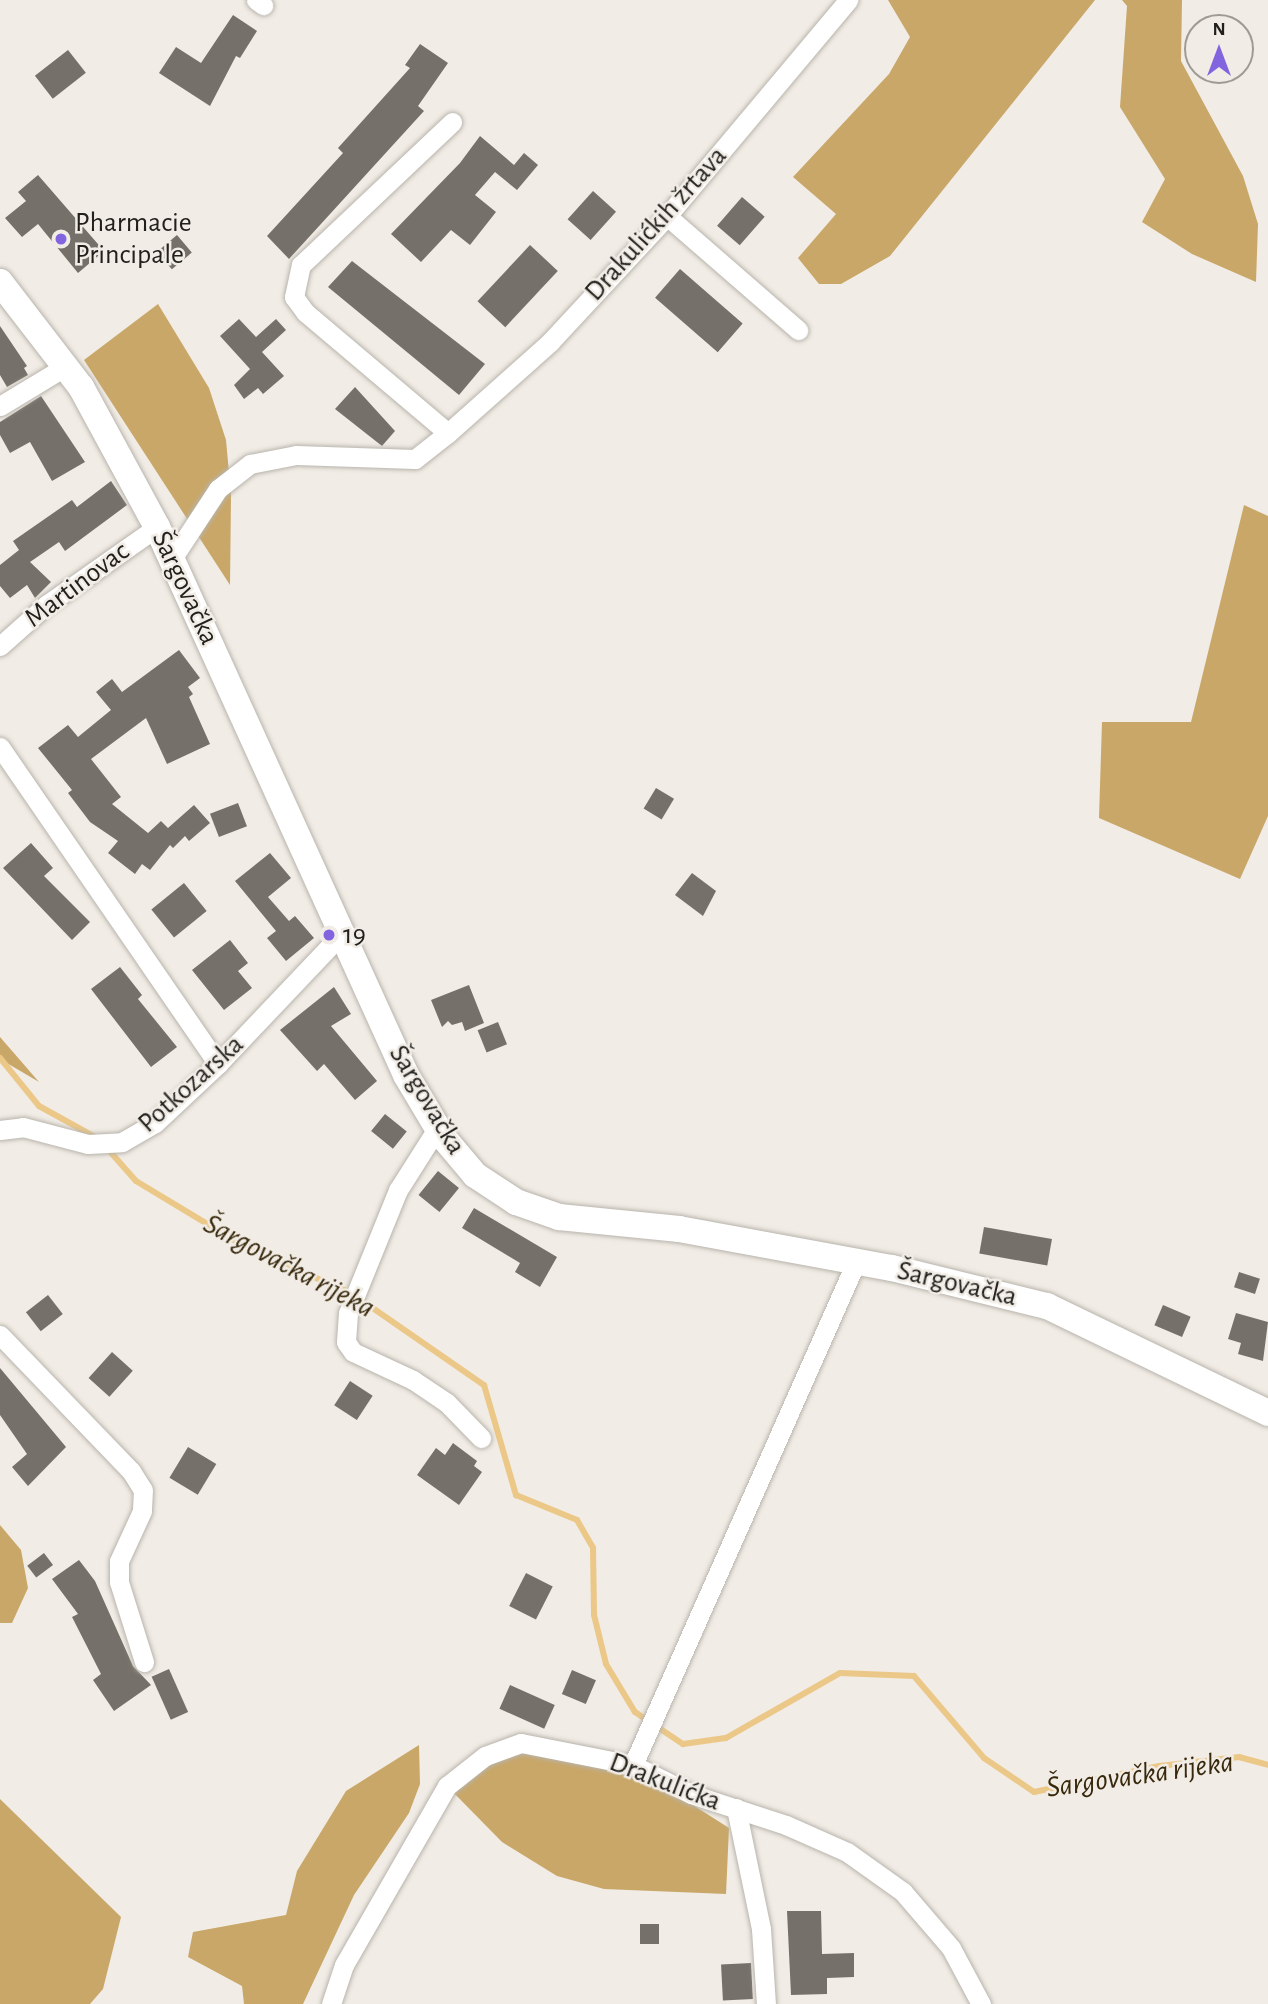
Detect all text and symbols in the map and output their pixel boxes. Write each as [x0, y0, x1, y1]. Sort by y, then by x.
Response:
north arrow [1184, 14, 1254, 84]
text: N [1212, 20, 1226, 39]
street label: Drakulićkih žrtava [578, 140, 734, 308]
place label: Pharmacie Principale [75, 206, 192, 272]
marker: Pharmacie Principale [53, 231, 69, 247]
street label: Šargovačka [144, 526, 226, 650]
street label: Martinovac [18, 535, 136, 635]
place label: 19 [343, 918, 366, 952]
marker: 19 [321, 927, 337, 943]
street label: Potkozarska [131, 1028, 251, 1140]
street label: Šargovačka [381, 1039, 473, 1161]
water label: Šargovačka rijeka [197, 1206, 381, 1326]
street label: Šargovačka [894, 1254, 1020, 1314]
water label: Šargovačka rijeka [1044, 1744, 1236, 1806]
street label: Drakulićka [605, 1745, 725, 1819]

